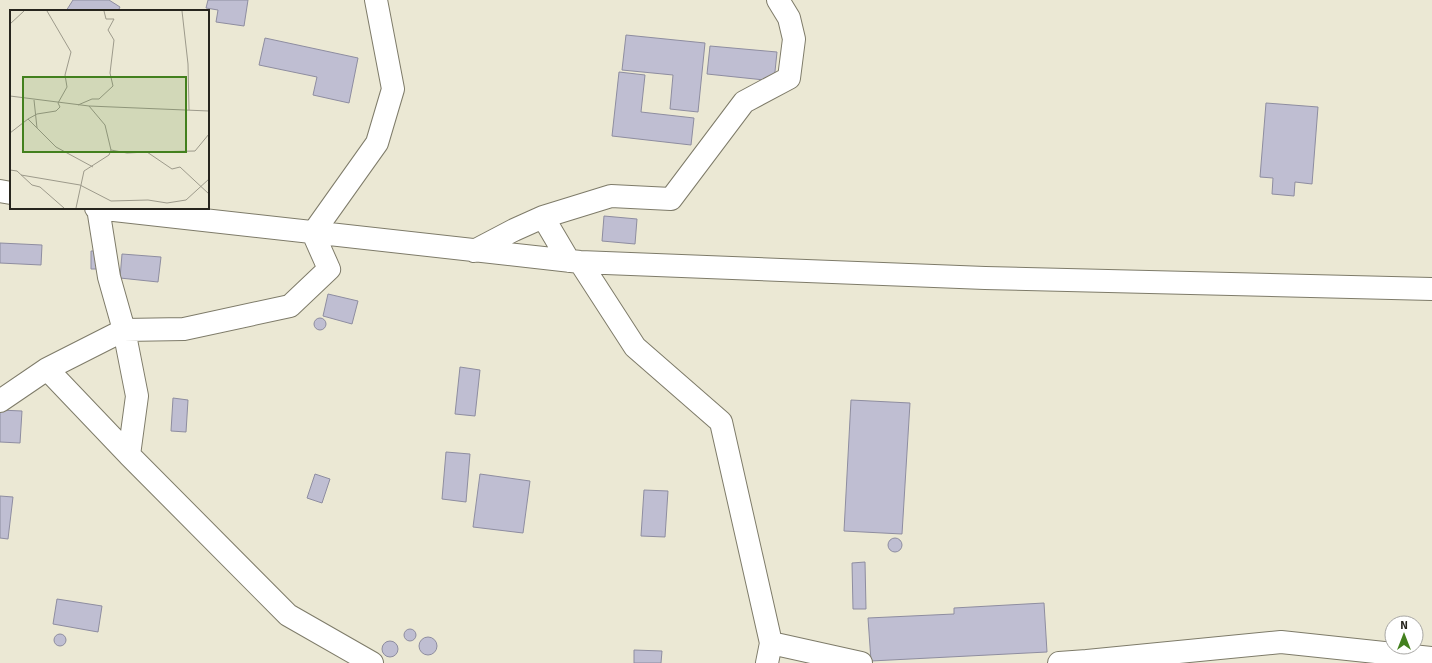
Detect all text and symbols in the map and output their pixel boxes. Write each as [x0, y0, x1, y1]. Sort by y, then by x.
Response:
inset map [10, 10, 209, 209]
north arrow [1384, 615, 1424, 655]
text: N [1400, 619, 1408, 632]

